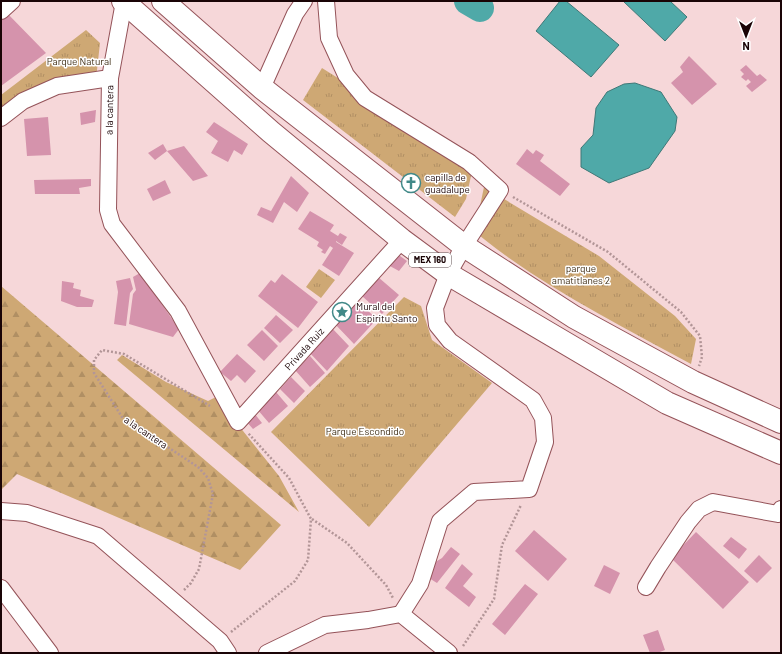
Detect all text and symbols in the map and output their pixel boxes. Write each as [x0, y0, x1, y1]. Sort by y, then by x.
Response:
north arrow [726, 16, 766, 56]
text: N [742, 40, 750, 53]
park label: Parque Natural [47, 55, 111, 67]
street label: a la cantera [103, 85, 115, 135]
place label: capilla de guadalupe [425, 171, 470, 195]
church icon: capilla de guadalupe [400, 172, 422, 194]
road number: MEX 160 [409, 253, 451, 267]
park label: parque amatitlanes 2 [552, 262, 610, 286]
place label: Mural del Espiritu Santo [356, 300, 417, 324]
place icon: Mural del Espiritu Santo [331, 301, 353, 323]
street label: Privada Ruiz [282, 325, 327, 372]
street label: a la cantera [122, 413, 170, 451]
park label: Parque Escondido [326, 425, 404, 437]

